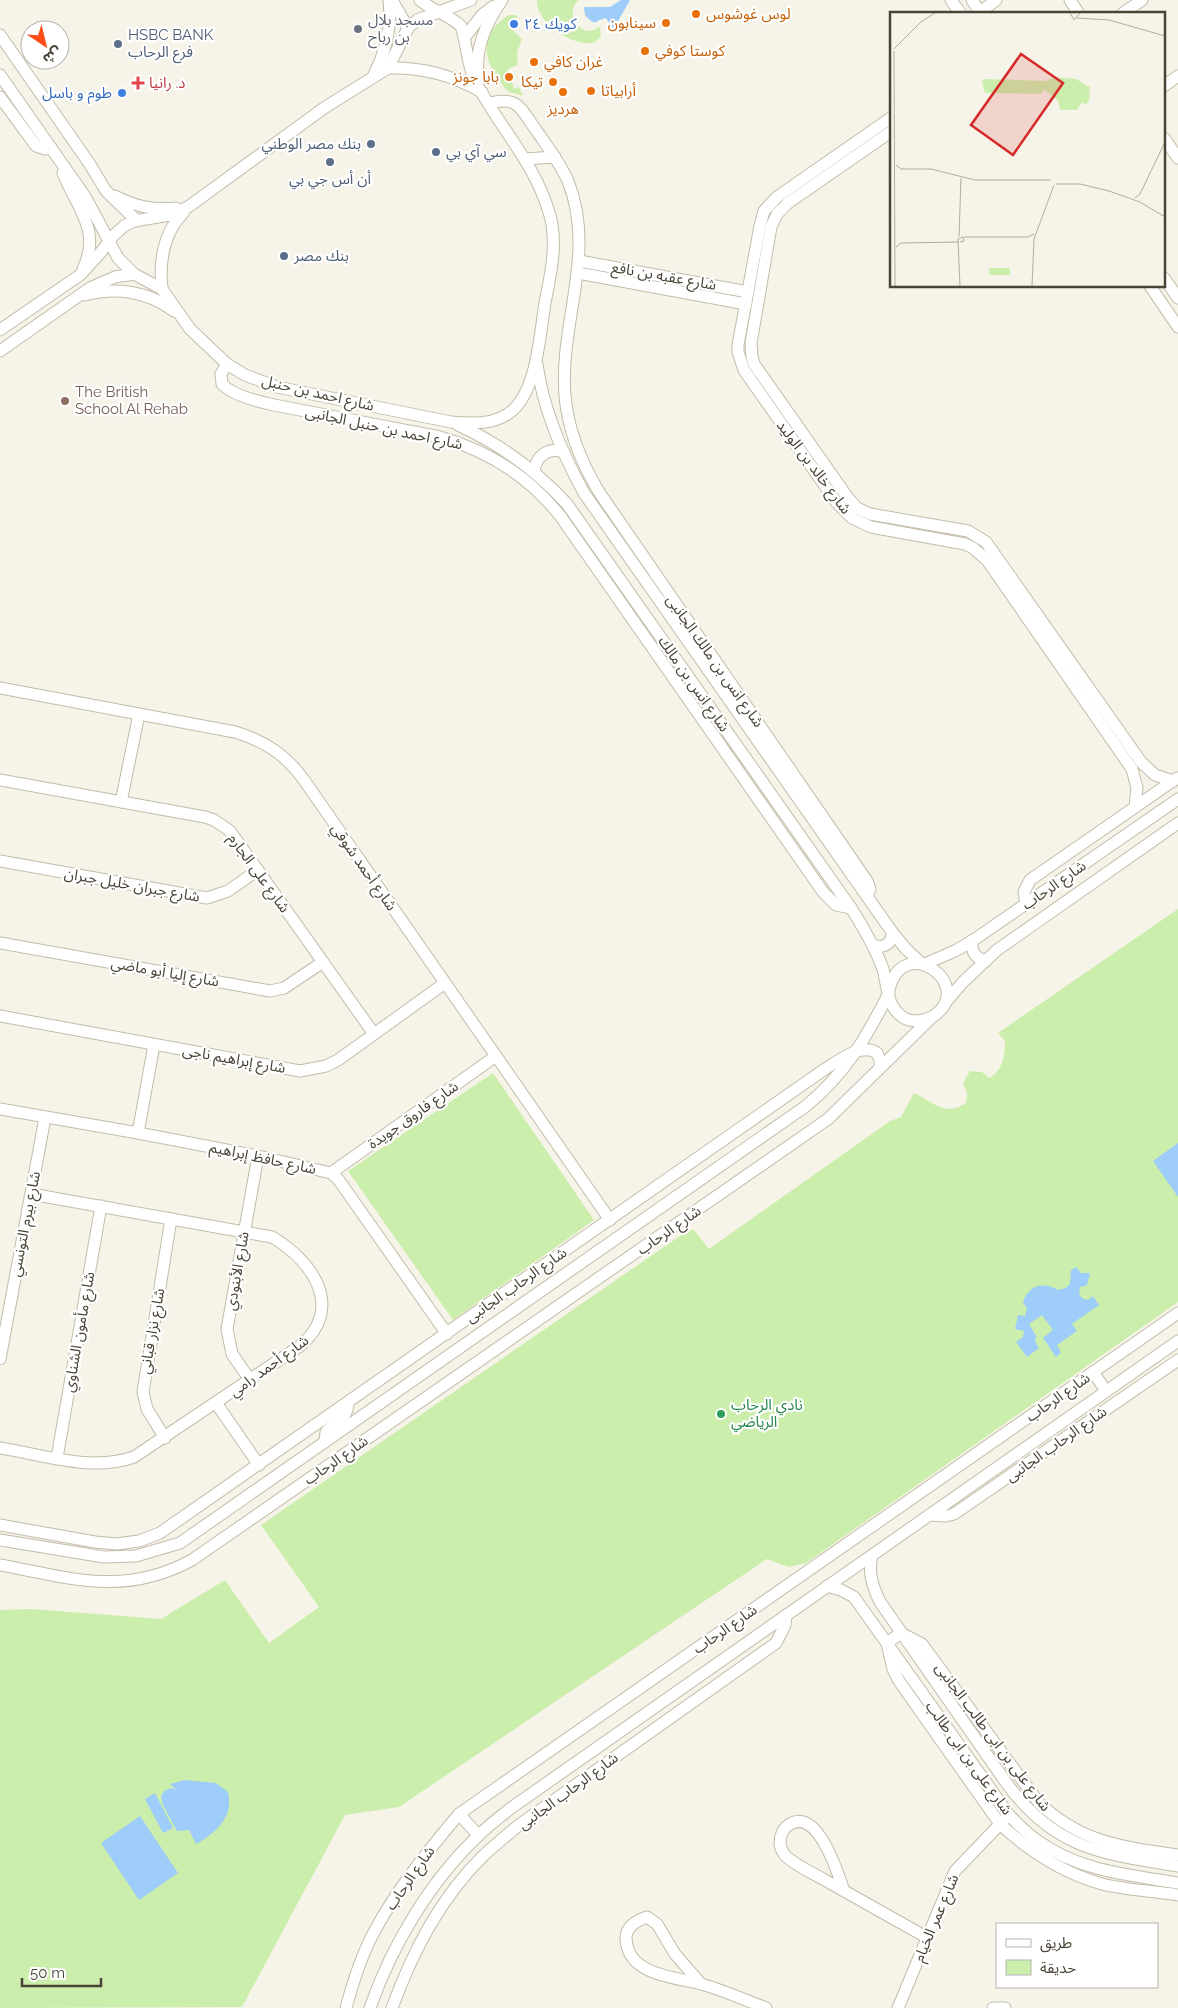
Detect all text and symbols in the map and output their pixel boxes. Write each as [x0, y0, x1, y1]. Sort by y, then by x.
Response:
place label: لوس غوشوس [706, 5, 791, 23]
marker: لوس غوشوس [690, 8, 702, 20]
place label: مسجد بلال بن رباح [368, 11, 433, 49]
inset map [890, 12, 1166, 288]
place label: سينابون [608, 14, 656, 32]
place label: كويك ٢٤ [524, 15, 577, 33]
marker: سينابون [660, 17, 672, 29]
marker: كويك ٢٤ [508, 18, 520, 30]
north arrow [20, 20, 70, 70]
marker: مسجد بلال بن رباح [352, 23, 364, 35]
place label: HSBC BANK فرع الرحاب [128, 26, 214, 64]
marker: HSBC BANK فرع الرحاب [112, 38, 124, 50]
place label: كوستا كوفي [655, 42, 726, 62]
text: ش [40, 44, 65, 68]
marker: كوستا كوفي [639, 45, 651, 57]
place label: غران كافي [544, 53, 604, 73]
marker: غران كافي [528, 56, 540, 68]
place label: بابا جونز [451, 68, 499, 86]
marker: بابا جونز [503, 71, 515, 83]
place label: تيكا [521, 73, 543, 91]
place label: د. رانيا [149, 74, 186, 92]
marker: د. رانيا [131, 76, 145, 90]
marker: تيكا [547, 76, 559, 88]
place label: أرابياتا [601, 82, 636, 100]
place label: طوم و باسل [42, 84, 112, 104]
marker: أرابياتا [585, 85, 597, 97]
marker: هرديز [557, 86, 569, 98]
marker: طوم و باسل [116, 87, 128, 99]
place label: هرديز [546, 100, 579, 118]
place label: بنك مصر الوطني [261, 135, 361, 155]
marker: بنك مصر الوطني [365, 138, 377, 150]
place label: سي آي بي [446, 143, 507, 163]
marker: سي آي بي [430, 146, 442, 158]
marker: أن أس جي بي [324, 156, 336, 168]
place label: أن أس جي بي [289, 170, 371, 190]
place label: بنك مصر [293, 247, 349, 265]
marker: بنك مصر [278, 250, 290, 262]
street label: شارع عقبه بن نافع [610, 258, 718, 297]
street label: شارع احمد بن حنبل [259, 371, 376, 418]
place label: The British School Al Rehab [75, 383, 188, 418]
marker: The British School Al Rehab [59, 395, 71, 407]
street label: شارع احمد بن حنبل الجانبى [303, 403, 464, 456]
street label: شارع خالد بن الوليد [770, 417, 855, 519]
street label: شارع انس بن مالك الجانبى [662, 591, 768, 731]
street label: شارع انس بن مالك [654, 633, 734, 735]
street label: شارع أحمد شوقي [325, 820, 401, 916]
street label: شارع على الجارم [222, 830, 294, 918]
street label: شارع الرحاب [1019, 856, 1091, 916]
street label: شارع جبران خليل جبران [62, 864, 201, 909]
street label: شارع إليا أبو ماضي [109, 954, 221, 993]
street label: شارع إبراهيم ناجى [180, 1041, 287, 1080]
street label: شارع فاروق جويدة [364, 1077, 464, 1155]
street label: شارع حافظ إبراهيم [207, 1138, 318, 1181]
street label: شارع بيرم التونسي [6, 1169, 47, 1279]
street label: شارع الرحاب [634, 1201, 706, 1261]
street label: شارع الأبنودي [221, 1230, 256, 1313]
street label: شارع الرحاب الجانبى [462, 1243, 572, 1329]
street label: شارع مأمون الشناوي [60, 1270, 101, 1394]
street label: شارع نزار قباني [136, 1286, 171, 1376]
street label: شارع أحمد رامي [226, 1331, 314, 1403]
street label: شارع الرحاب [1023, 1368, 1095, 1428]
place label: نادي الرحاب الرياضي [731, 1396, 803, 1433]
street label: شارع الرحاب الجانبى [1002, 1402, 1112, 1488]
marker: نادي الرحاب الرياضي [715, 1408, 727, 1420]
street label: شارع الرحاب [301, 1431, 373, 1491]
street label: شارع الرحاب [690, 1600, 762, 1660]
street label: شارع على بن ابى طالب الجانبى [931, 1659, 1055, 1815]
street label: شارع على بن ابى طالب [922, 1698, 1016, 1818]
street label: شارع الرحاب الجانبى [514, 1748, 624, 1836]
street label: شارع الرحاب [381, 1842, 441, 1915]
street label: شارع عمر الخيام [909, 1871, 965, 1966]
legend [996, 1923, 1158, 1988]
text: طريق [1040, 1934, 1072, 1953]
scale bar [22, 1956, 101, 1988]
text: حديقة [1040, 1959, 1076, 1977]
text: 50 m [30, 1964, 65, 1982]

